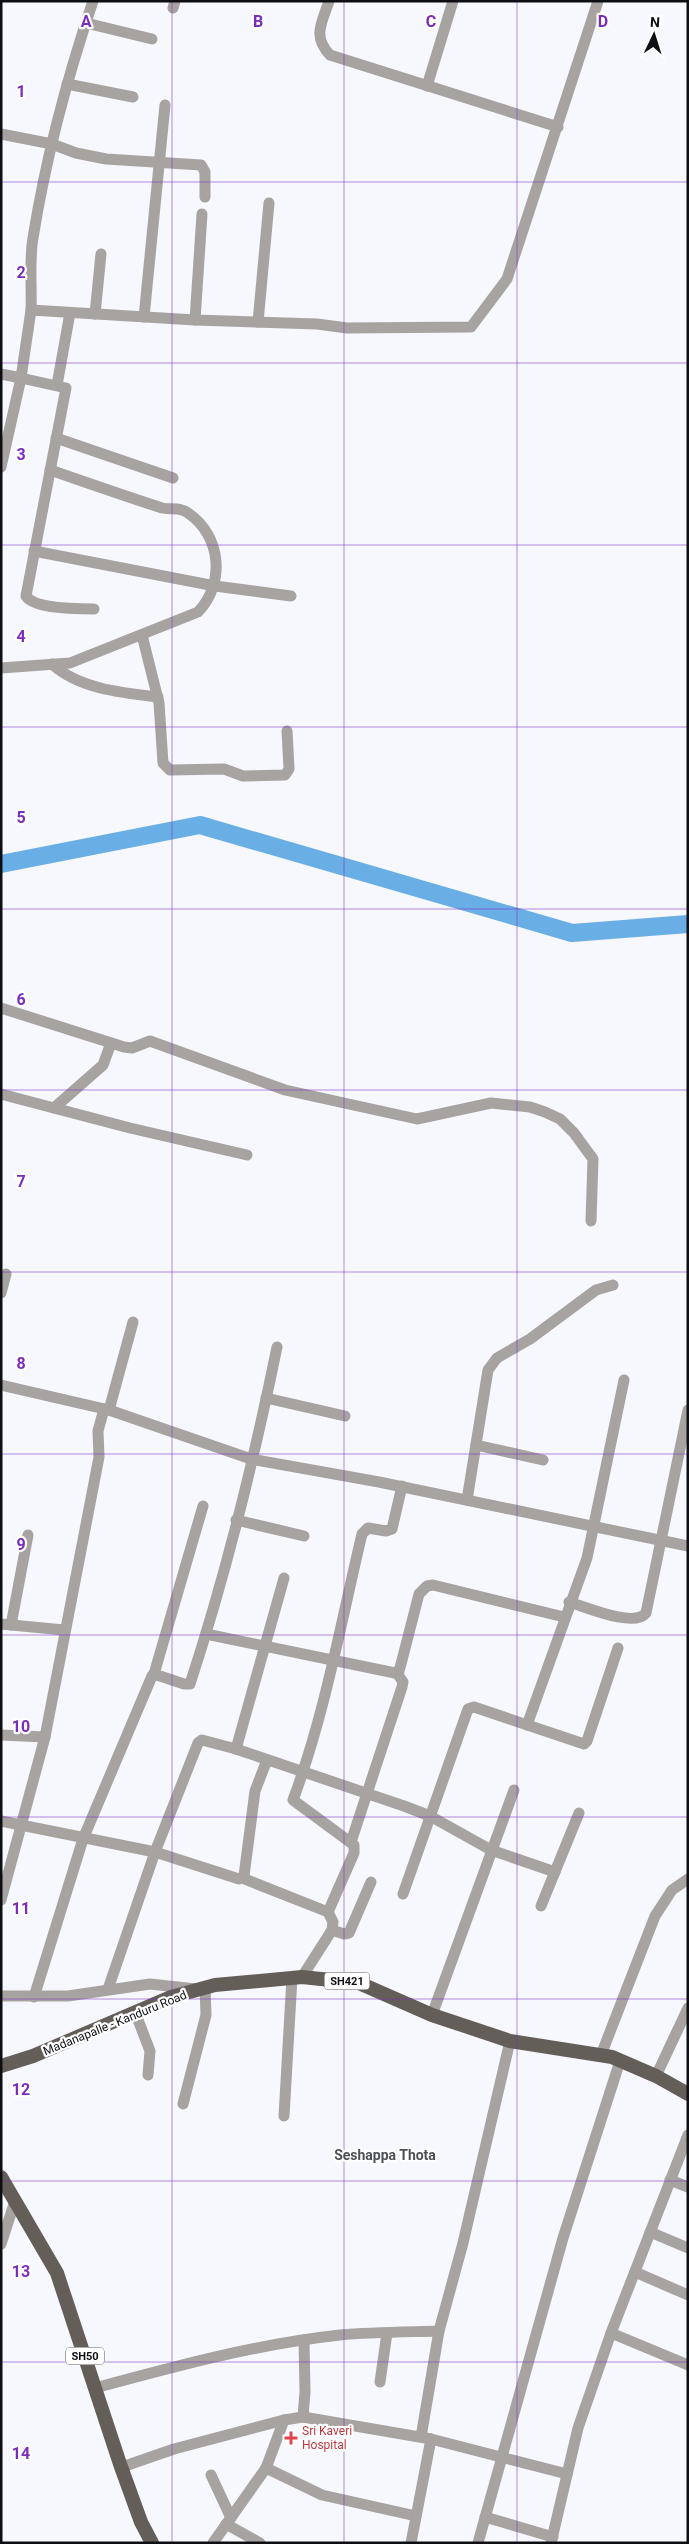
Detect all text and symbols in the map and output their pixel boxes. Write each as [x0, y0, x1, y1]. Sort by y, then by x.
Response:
north arrow [629, 10, 679, 60]
text: A [81, 12, 92, 31]
text: B [253, 12, 263, 31]
text: C [426, 12, 436, 31]
text: D [598, 12, 608, 31]
text: N [649, 14, 660, 30]
text: 1 [16, 82, 26, 101]
text: 2 [16, 263, 26, 282]
text: 3 [16, 445, 26, 464]
text: 4 [16, 627, 26, 646]
text: 5 [16, 808, 26, 827]
text: 6 [16, 990, 26, 1009]
text: 7 [16, 1172, 26, 1191]
text: 8 [16, 1354, 26, 1373]
text: 9 [16, 1535, 26, 1554]
text: 10 [12, 1717, 30, 1736]
text: 11 [12, 1899, 30, 1918]
road number: SH421 [324, 1972, 370, 1990]
street label: Madanapalle - Kanduru Road [41, 1988, 189, 2058]
text: 12 [12, 2080, 30, 2099]
district label: Seshappa Thota [334, 2147, 436, 2163]
text: 13 [12, 2262, 30, 2281]
road number: SH50 [66, 2348, 104, 2364]
place label: Sri Kaveri Hospital [302, 2424, 352, 2452]
marker: Sri Kaveri Hospital [284, 2431, 298, 2445]
text: 14 [12, 2444, 30, 2463]

